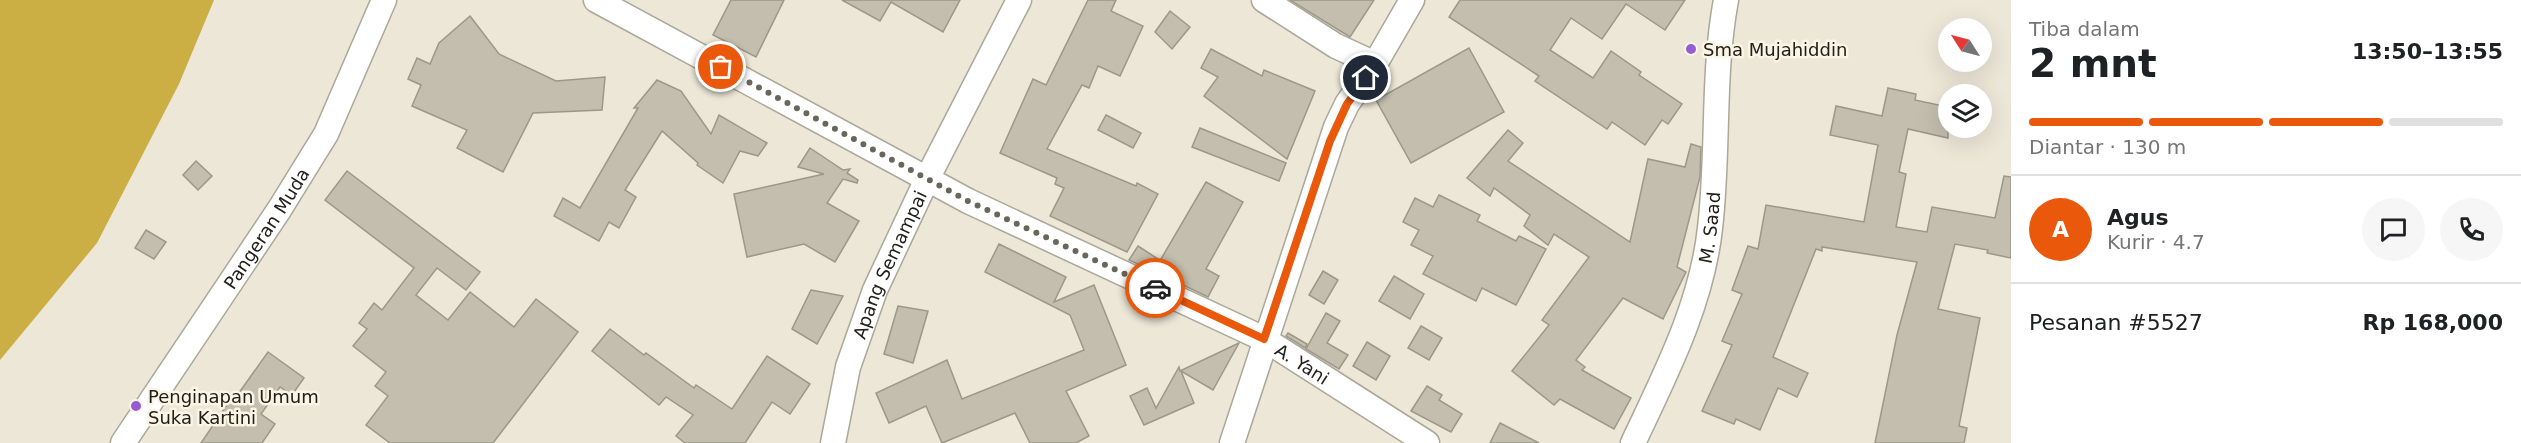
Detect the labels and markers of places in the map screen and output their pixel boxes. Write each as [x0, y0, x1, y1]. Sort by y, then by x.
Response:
place label: Sma Mujahiddin [1703, 39, 1847, 60]
pin [695, 41, 746, 92]
marker: Sma Mujahiddin [1684, 42, 1698, 56]
pin [1340, 52, 1391, 103]
place label: Penginapan Umum Suka Kartini [148, 386, 319, 428]
marker: Penginapan Umum Suka Kartini [129, 399, 143, 413]

